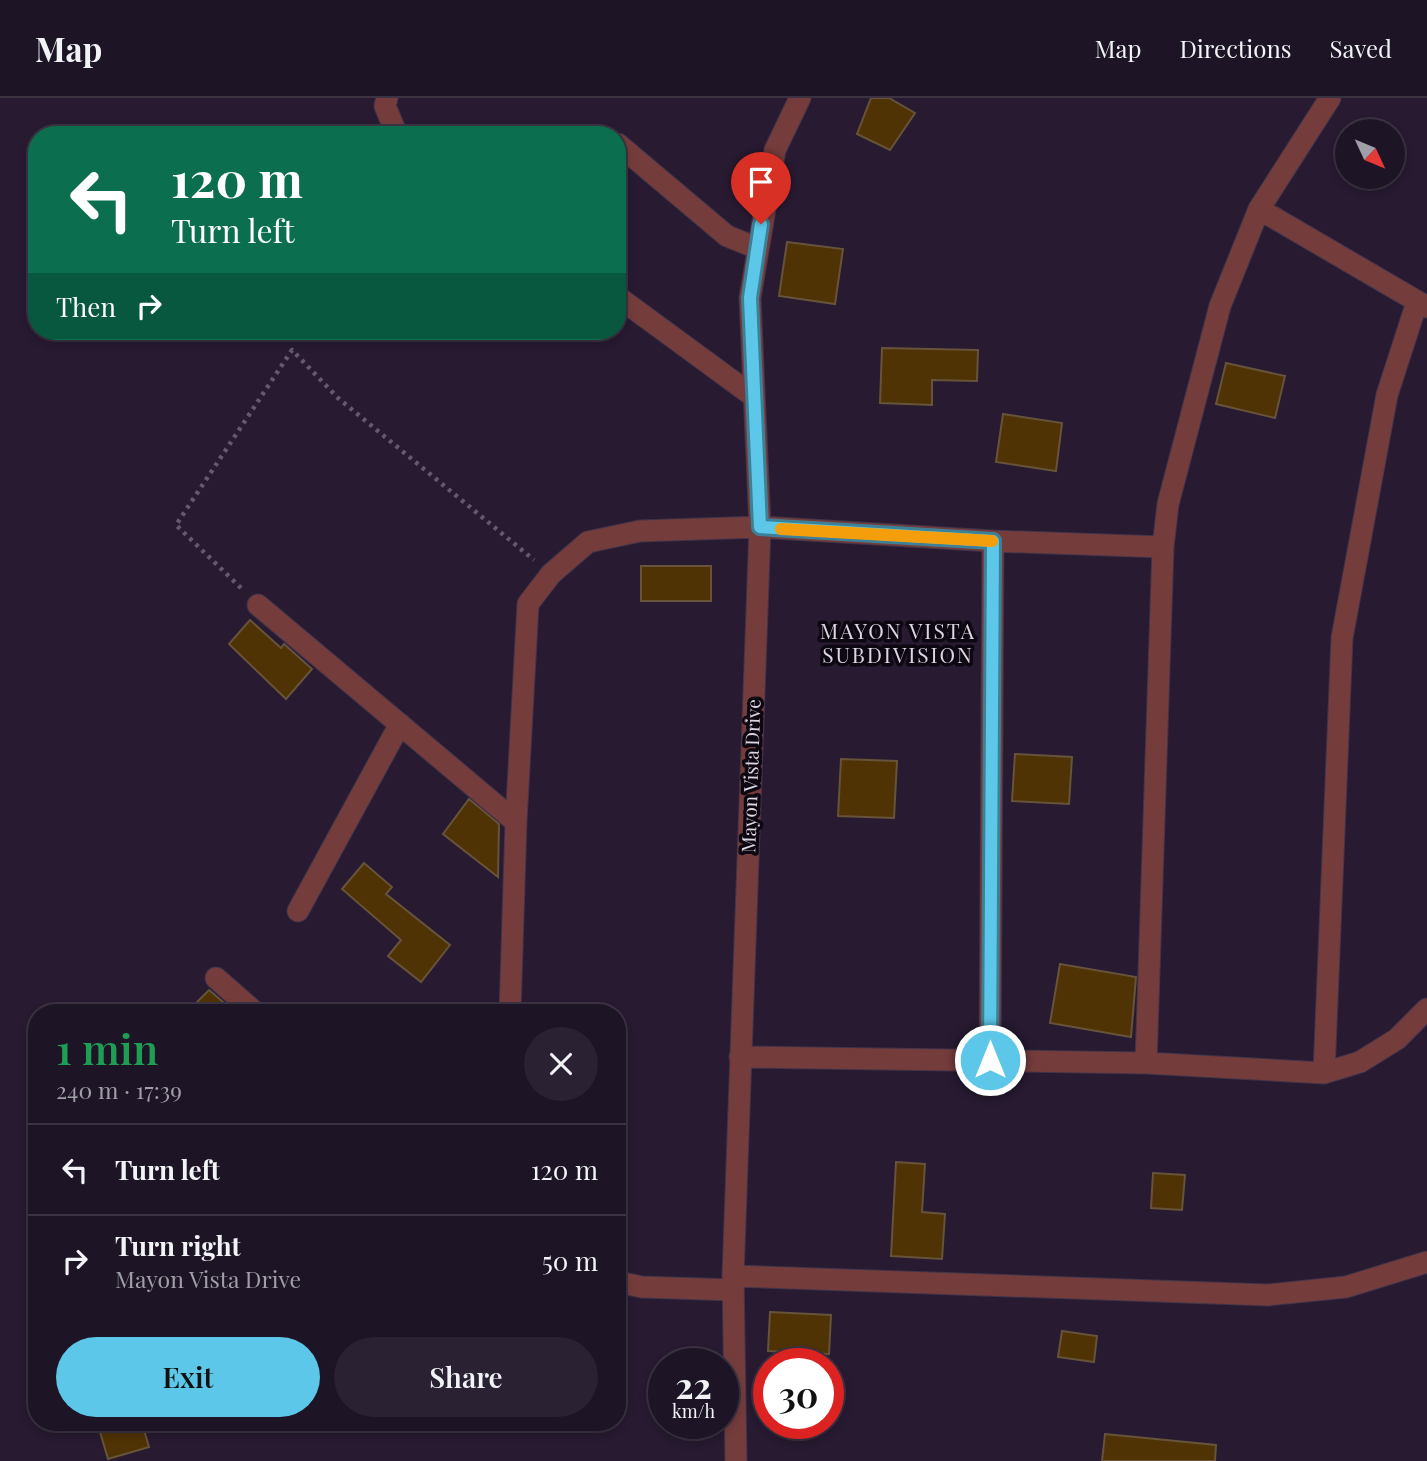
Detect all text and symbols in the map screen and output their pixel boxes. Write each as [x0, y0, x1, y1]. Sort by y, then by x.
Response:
text: Map [35, 26, 102, 70]
text: Map [1095, 32, 1141, 64]
text: Directions [1179, 32, 1292, 64]
text: Saved [1330, 32, 1392, 64]
north arrow [1335, 119, 1405, 189]
map controls [1335, 119, 1405, 189]
text: 120 m [171, 145, 303, 210]
pin [731, 152, 791, 224]
icon: left [56, 154, 147, 245]
icon: arrive [742, 163, 780, 201]
text: Turn left [171, 208, 295, 251]
icon: right [130, 287, 168, 325]
text: Then [56, 289, 116, 324]
district label: MAYON VISTA SUBDIVISION [820, 616, 976, 668]
street label: Mayon Vista Drive [734, 699, 766, 853]
text: 1 min [56, 1020, 158, 1076]
position arrow [953, 1023, 1027, 1097]
button: close [524, 1027, 598, 1101]
text: 240 m · 17:39 [56, 1074, 182, 1105]
icon: left [56, 1151, 94, 1189]
text: Turn left [115, 1152, 220, 1187]
text: 120 m [531, 1152, 598, 1187]
text: Turn right [115, 1228, 241, 1263]
icon: right [56, 1242, 94, 1280]
text: 50 m [542, 1243, 598, 1278]
text: Mayon Vista Drive [115, 1263, 301, 1294]
button: Exit [56, 1337, 320, 1417]
button: Share [334, 1337, 598, 1417]
speed limit sign: 30 [753, 1348, 844, 1439]
text: 22 [675, 1361, 712, 1408]
text: km/h [672, 1399, 715, 1423]

